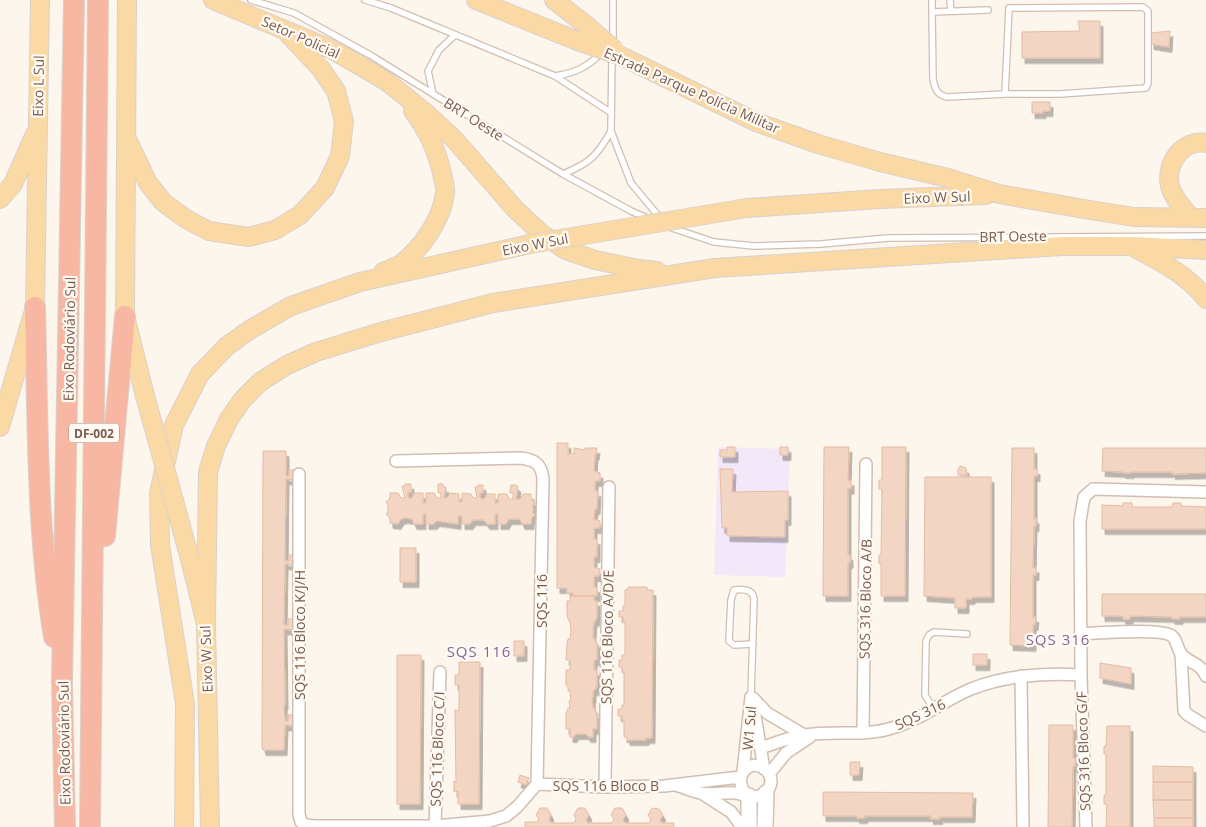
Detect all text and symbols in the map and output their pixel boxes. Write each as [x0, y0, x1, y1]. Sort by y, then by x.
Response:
street label: Setor Policial [259, 11, 343, 63]
street label: Estrada Parque Polícia Militar [601, 43, 783, 138]
street label: Eixo L Sul [28, 55, 48, 117]
street label: BRT Oeste [440, 93, 508, 145]
street label: Eixo W Sul [903, 186, 971, 208]
street label: BRT Oeste [979, 226, 1047, 246]
street label: Eixo W Sul [500, 228, 570, 260]
street label: Eixo Rodoviário Sul [58, 277, 80, 401]
road number: DF-002 [69, 423, 119, 442]
street label: SQS 316 Bloco A/B [854, 539, 876, 659]
street label: SQS 116 Bloco K/J/H [290, 570, 309, 700]
street label: SQS 116 Bloco A/D/E [596, 570, 618, 704]
street label: SQS 116 [532, 574, 551, 628]
street label: Eixo W Sul [195, 625, 217, 693]
district label: SQS 316 [1026, 629, 1090, 649]
district label: SQS 116 [447, 641, 511, 661]
street label: Eixo Rodoviário Sul [53, 681, 75, 805]
street label: SQS 116 Bloco C/I [425, 691, 449, 807]
street label: SQS 316 Bloco G/F [1071, 691, 1095, 811]
street label: SQS 316 [892, 694, 948, 734]
street label: W1 Sul [738, 705, 760, 751]
street label: SQS 116 Bloco B [553, 776, 659, 795]

